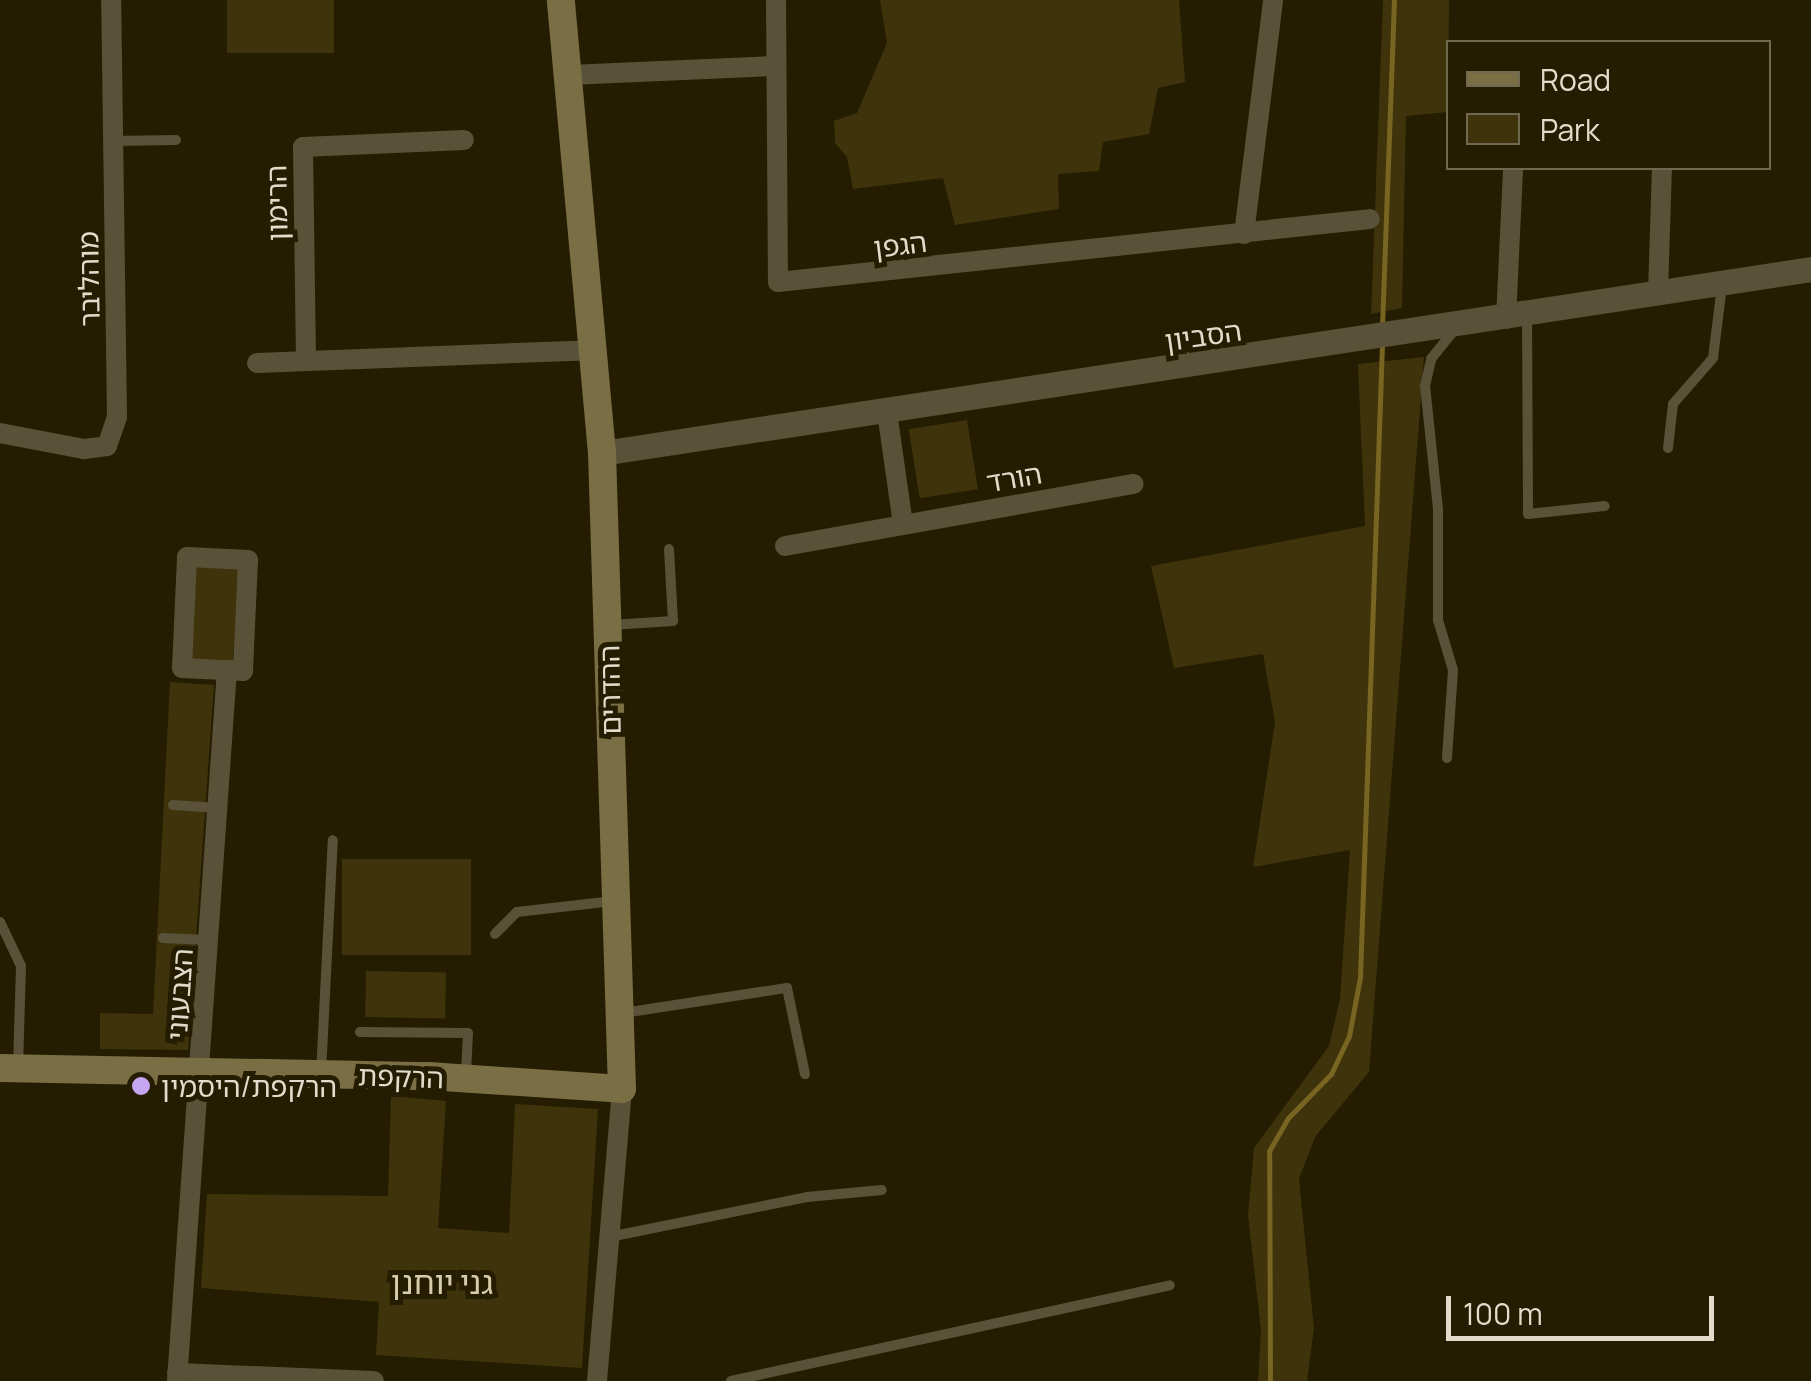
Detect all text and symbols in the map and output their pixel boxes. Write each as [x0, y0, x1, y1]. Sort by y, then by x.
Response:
legend [1446, 40, 1771, 170]
text: Road [1540, 59, 1611, 100]
text: Park [1540, 109, 1600, 150]
street label: הרימון [259, 165, 293, 241]
street label: הגפן [871, 224, 929, 264]
street label: מוהליבר [70, 231, 106, 327]
street label: הסביון [1162, 313, 1244, 357]
street label: הורד [984, 456, 1044, 498]
street label: ההדרים [591, 644, 627, 736]
street label: הצבעוני [159, 947, 199, 1041]
street label: הרקפת [358, 1058, 444, 1094]
place label: הרקפת/היסמין [161, 1069, 337, 1103]
marker: הרקפת/היסמין [130, 1075, 152, 1097]
district label: גני יוחנן [391, 1263, 493, 1301]
scale bar [1451, 1276, 1718, 1338]
text: 100 m [1463, 1293, 1543, 1334]

